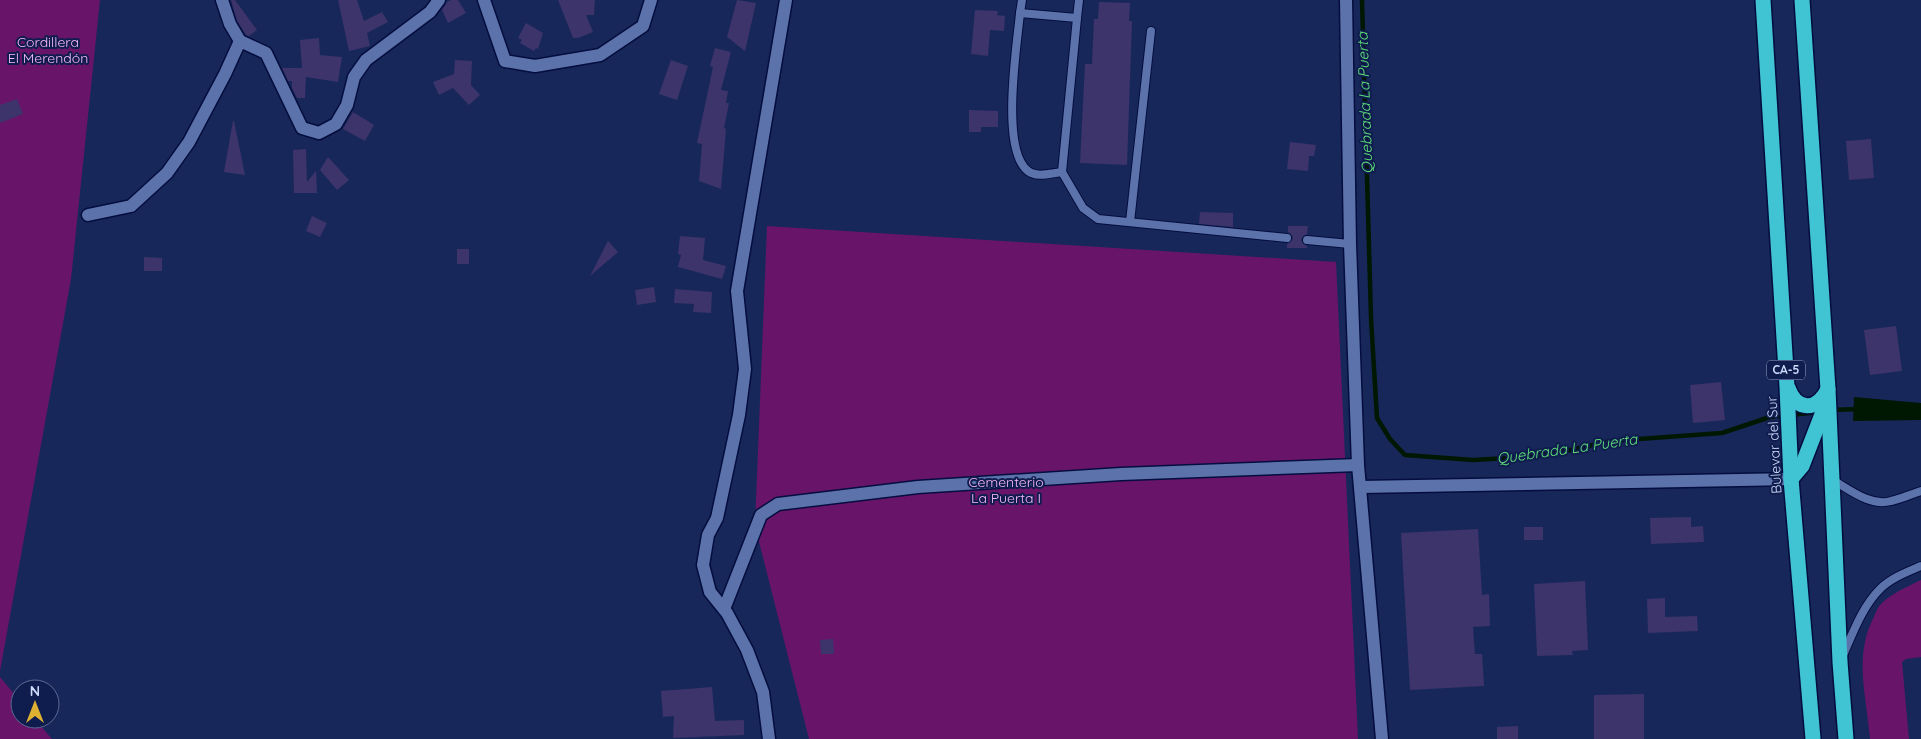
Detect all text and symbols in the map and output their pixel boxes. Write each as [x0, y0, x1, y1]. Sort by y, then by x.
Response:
water label: Quebrada La Puerta [1353, 31, 1376, 174]
park label: Cordillera El Merendón [8, 33, 88, 67]
road number: CA-5 [1767, 360, 1805, 380]
street label: Bulevar del Sur [1762, 395, 1786, 494]
water label: Quebrada La Puerta [1495, 429, 1639, 468]
park label: Cementerio La Puerta I [968, 473, 1044, 507]
north arrow [10, 679, 60, 729]
text: N [30, 682, 40, 700]

